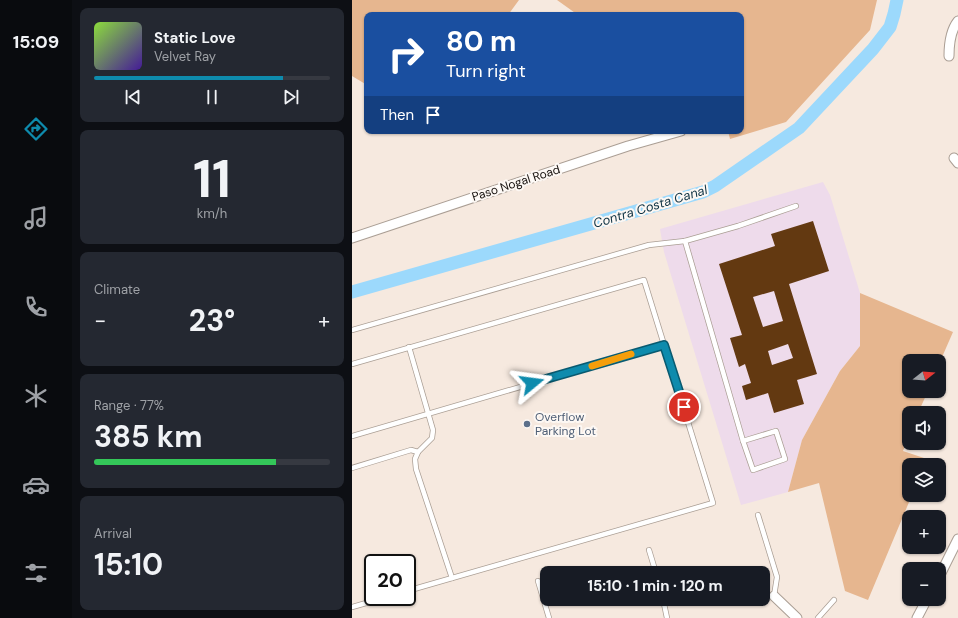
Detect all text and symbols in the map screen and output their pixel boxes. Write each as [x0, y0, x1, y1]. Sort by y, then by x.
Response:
text: 80 m [446, 23, 516, 60]
text: Static Love [154, 28, 235, 48]
icon: right [380, 28, 432, 80]
text: 15:09 [13, 30, 59, 54]
text: Velvet Ray [154, 48, 216, 65]
text: Turn right [446, 59, 526, 83]
icon: previous [122, 86, 144, 108]
icon: pause [201, 86, 223, 108]
icon: next [280, 86, 302, 108]
icon: arrive [422, 104, 444, 126]
text: Then [380, 105, 414, 125]
icon: directions [22, 115, 50, 143]
text: 11 [193, 145, 231, 213]
street label: Paso Nogal Road [470, 161, 562, 205]
water label: Contra Costa Canal [591, 181, 710, 232]
icon: music [22, 204, 50, 232]
text: km/h [197, 205, 227, 222]
text: Climate [94, 281, 140, 298]
icon: phone [22, 293, 50, 321]
text: 23° [189, 301, 235, 340]
text: − [94, 306, 106, 335]
text: + [318, 306, 330, 335]
north arrow [902, 354, 946, 398]
map controls [902, 354, 946, 606]
position arrow [511, 362, 553, 404]
icon: climate [22, 382, 50, 410]
pin [667, 390, 701, 424]
icon: arrive [673, 396, 695, 418]
text: Range · 77% [94, 397, 164, 414]
button: sound [902, 406, 946, 450]
place label: Overflow Parking Lot [535, 409, 596, 439]
text: 385 km [94, 417, 202, 456]
marker: Overflow Parking Lot [522, 419, 532, 429]
button: layers [902, 458, 946, 502]
icon: car [22, 471, 50, 499]
button: + [902, 510, 946, 554]
text: Arrival [94, 525, 132, 542]
text: 15:10 [94, 545, 163, 584]
speed limit sign: 20 [364, 554, 416, 606]
icon: filters [22, 559, 50, 587]
button: − [902, 562, 946, 606]
text: 15:10 · 1 min · 120 m [588, 576, 723, 596]

